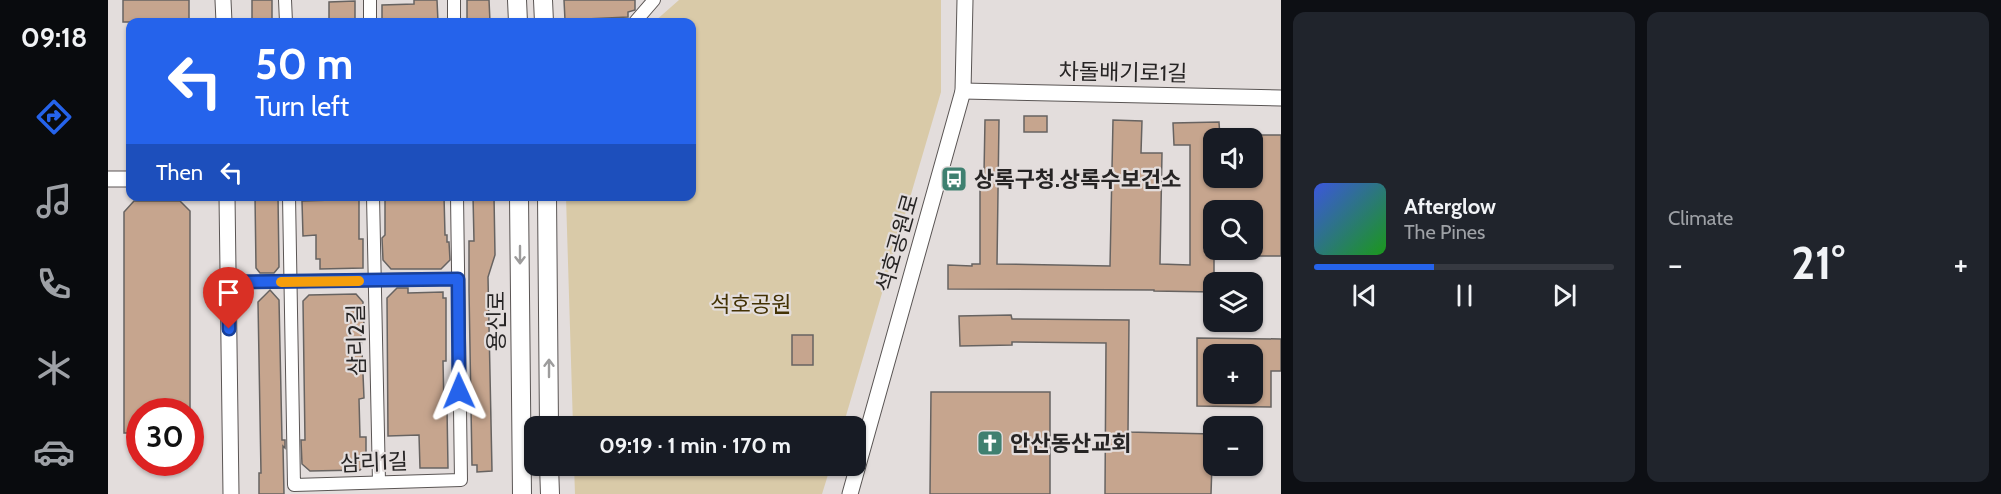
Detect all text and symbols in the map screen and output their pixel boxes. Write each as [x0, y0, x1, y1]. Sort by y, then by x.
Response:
text: 09:18 [21, 21, 87, 54]
text: 50 m [255, 38, 353, 90]
icon: left [156, 42, 234, 120]
street label: 차돌배기로1길 [1058, 58, 1188, 87]
text: Turn left [255, 90, 349, 123]
icon: directions [33, 96, 75, 138]
map controls [1203, 128, 1263, 476]
button: sound [1203, 128, 1263, 188]
icon: left [215, 156, 248, 189]
text: Then [156, 159, 203, 186]
bus stop icon: 상록구청.상록수보건소 [939, 164, 969, 194]
place label: 상록구청.상록수보건소 [974, 166, 1181, 193]
icon: music [33, 180, 75, 222]
street label: 석호공원로 [871, 191, 924, 296]
text: Afterglow [1404, 193, 1496, 220]
button: search [1203, 200, 1263, 260]
text: Climate [1668, 206, 1733, 230]
text: The Pines [1404, 220, 1485, 244]
text: 21° [1791, 236, 1845, 290]
one-way arrow [514, 244, 526, 264]
text: − [1668, 244, 1683, 284]
text: + [1953, 244, 1968, 284]
icon: phone [33, 263, 75, 305]
pin [203, 267, 254, 329]
button: layers [1203, 272, 1263, 332]
icon: arrive [212, 276, 245, 309]
icon: previous [1348, 279, 1381, 312]
icon: pause [1448, 279, 1481, 312]
icon: next [1548, 279, 1581, 312]
street label: 용신로 [483, 291, 510, 351]
park label: 석호공원 [711, 291, 791, 318]
street label: 삼리2길 [342, 304, 371, 376]
button: + [1203, 344, 1263, 404]
icon: climate [33, 347, 75, 389]
one-way arrow [543, 358, 554, 378]
position arrow [427, 359, 491, 423]
speed limit sign: 30 [126, 398, 204, 476]
button: − [1203, 416, 1263, 476]
church icon: 안산동산교회 [975, 428, 1005, 458]
place label: 안산동산교회 [1010, 430, 1131, 457]
icon: car [33, 431, 75, 473]
text: 09:19 · 1 min · 170 m [599, 432, 791, 459]
street label: 삼리1길 [340, 448, 408, 477]

